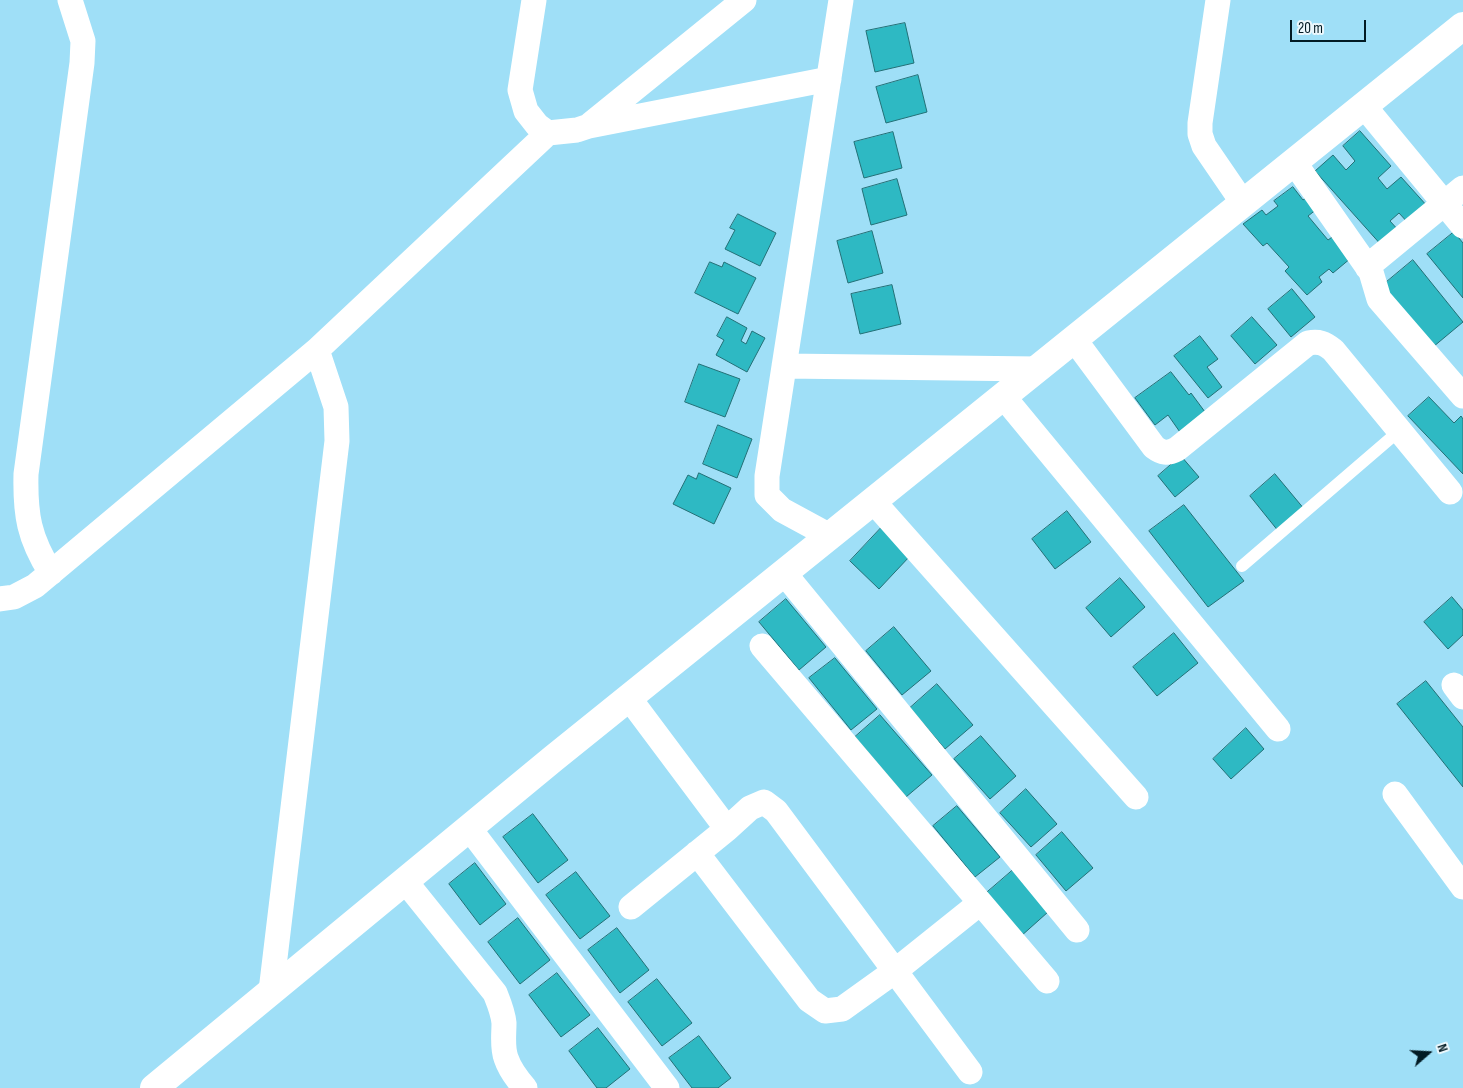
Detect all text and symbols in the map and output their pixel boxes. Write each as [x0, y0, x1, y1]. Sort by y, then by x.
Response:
scale bar [1293, 10, 1369, 42]
text: 20 m [1298, 19, 1323, 38]
north arrow [1403, 1028, 1453, 1078]
text: N [1433, 1042, 1452, 1054]

